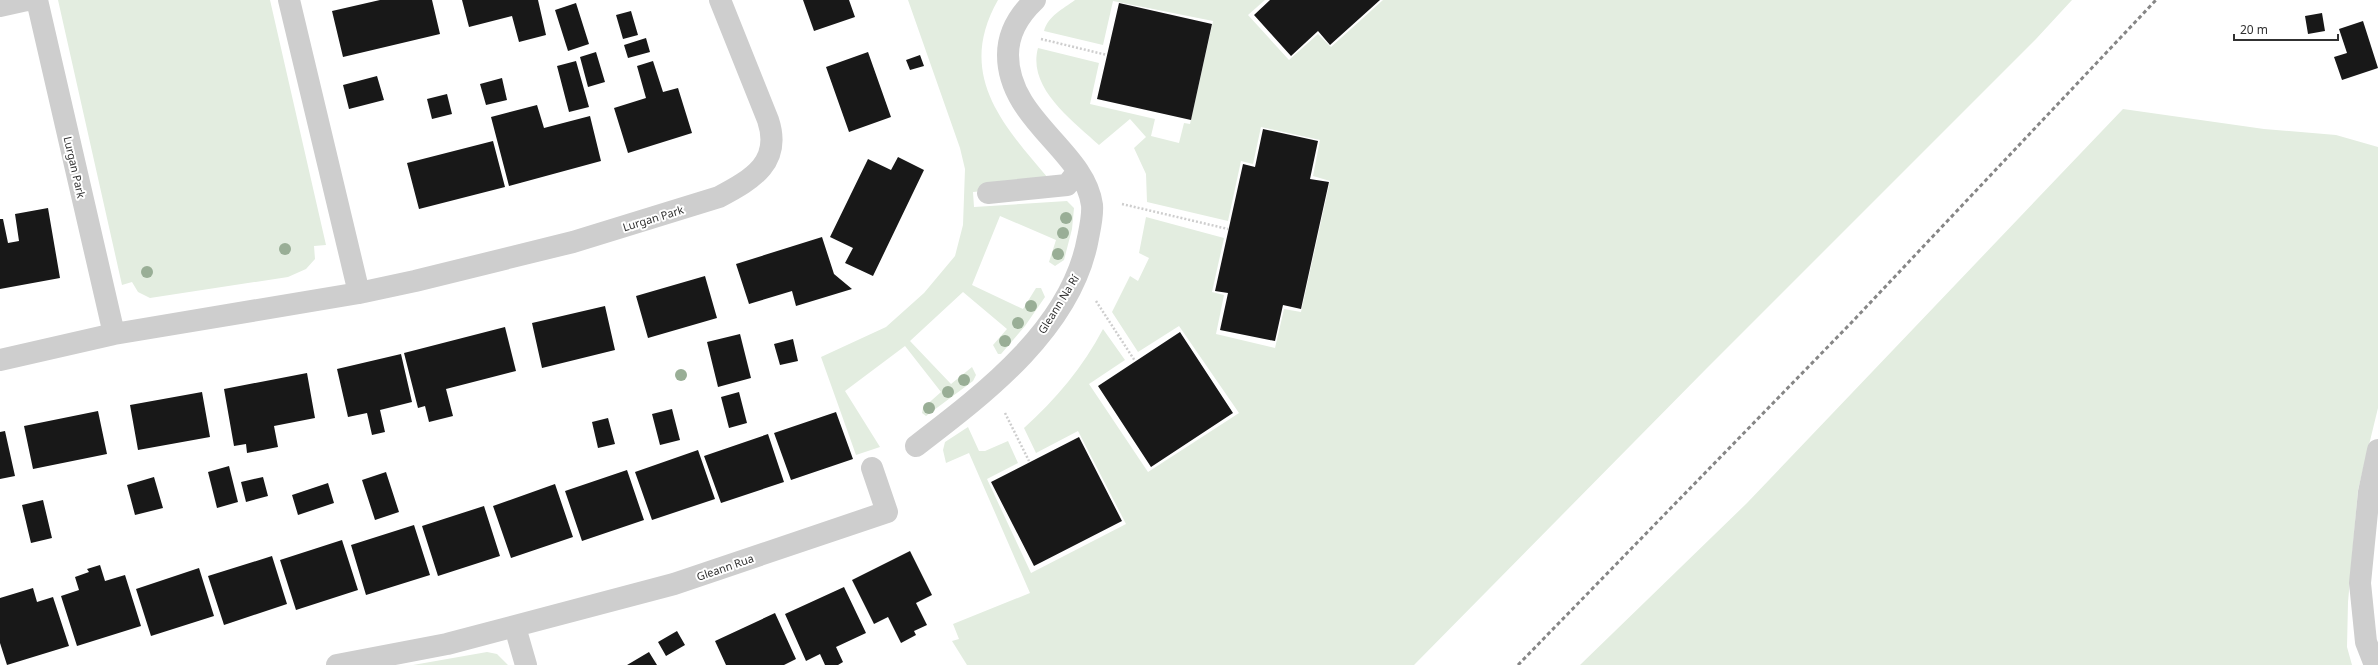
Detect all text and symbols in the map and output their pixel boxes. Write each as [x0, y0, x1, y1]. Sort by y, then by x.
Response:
scale bar [2234, 16, 2338, 42]
text: 20 m [2240, 21, 2268, 38]
street label: Lurgan Park [61, 135, 89, 199]
street label: Lurgan Park [621, 202, 685, 234]
street label: Gleann Na Rí [1034, 271, 1083, 336]
street label: Gleann Rua [694, 550, 756, 584]

